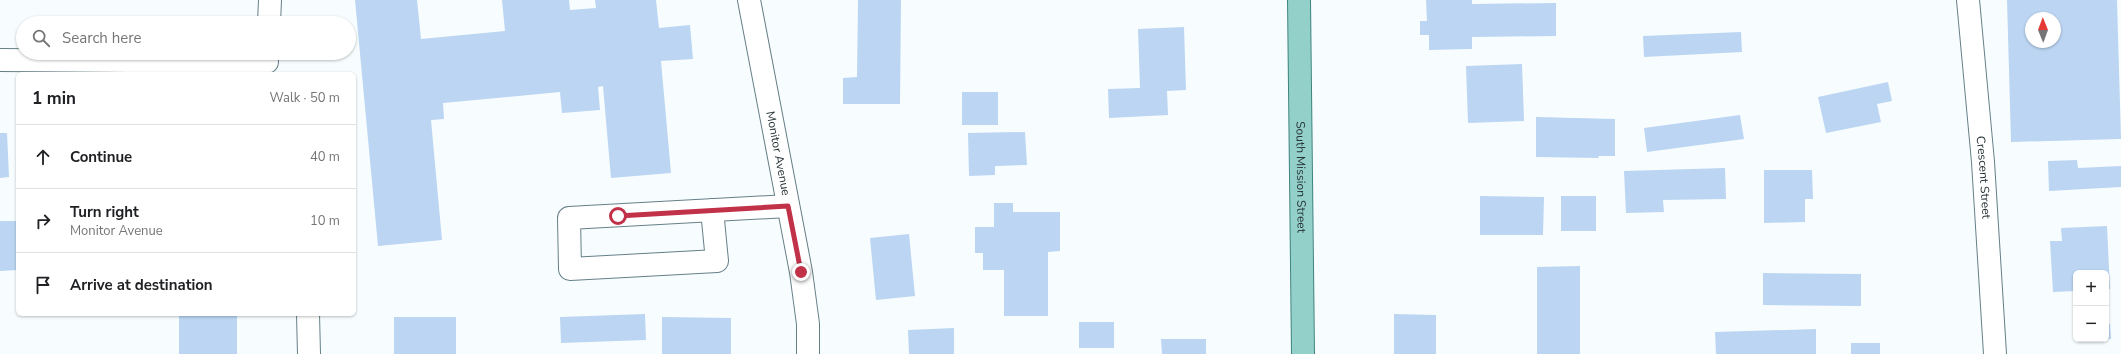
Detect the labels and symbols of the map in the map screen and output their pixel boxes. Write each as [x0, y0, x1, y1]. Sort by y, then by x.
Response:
north arrow [2025, 12, 2061, 48]
street label: Monitor Avenue [762, 110, 794, 197]
street label: South Mission Street [1292, 121, 1310, 234]
street label: Crescent Street [1973, 135, 1995, 220]
route start [609, 207, 627, 225]
route end [792, 263, 810, 281]

